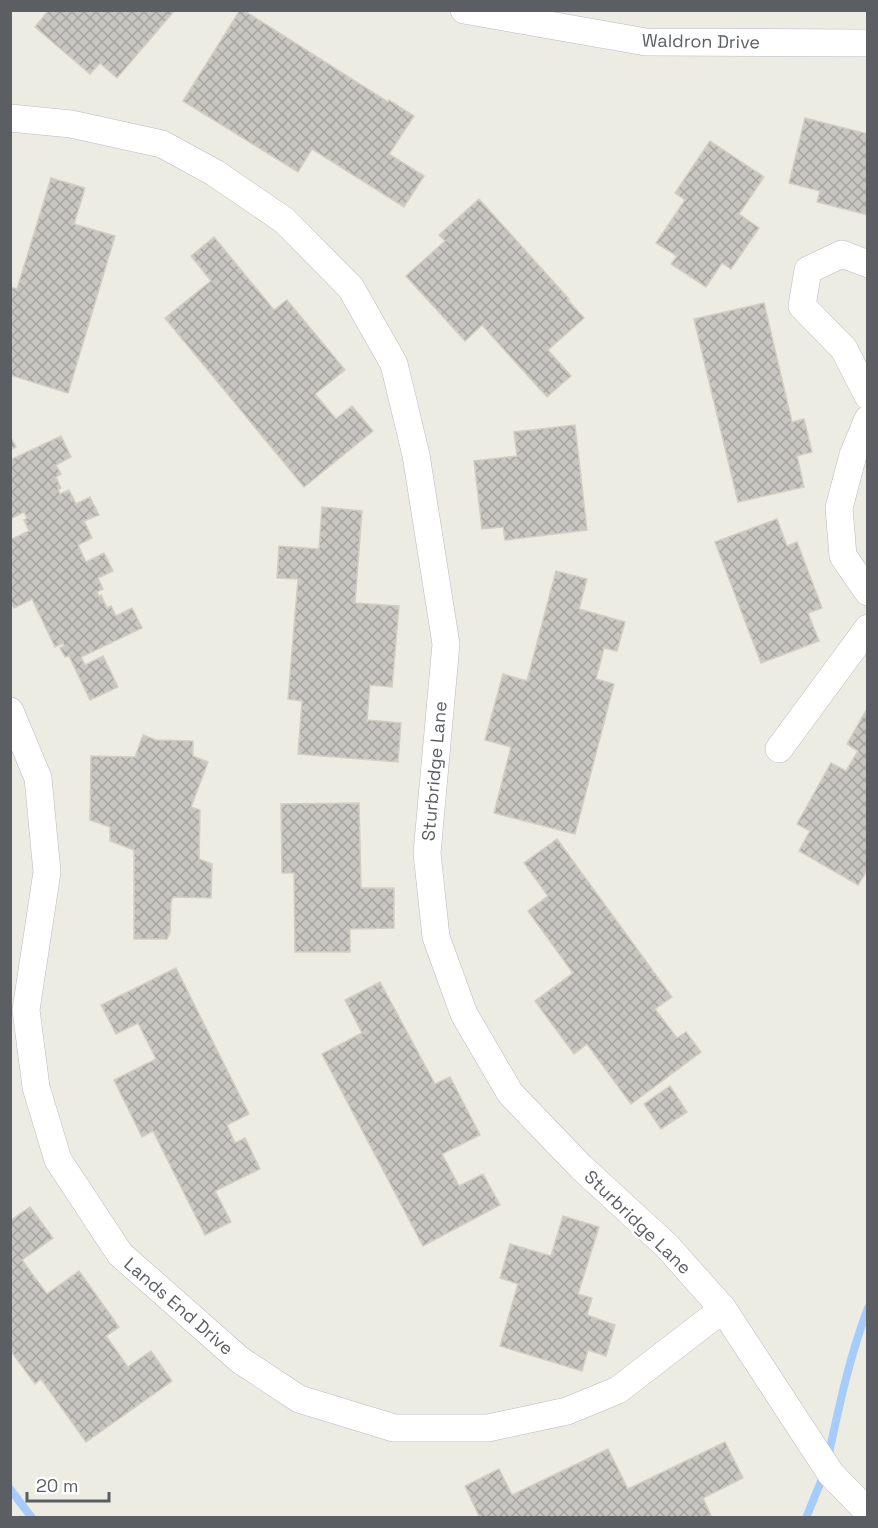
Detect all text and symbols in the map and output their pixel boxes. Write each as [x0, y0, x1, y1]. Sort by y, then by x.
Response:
street label: Waldron Drive [642, 28, 760, 54]
street label: Sturbridge Lane [416, 700, 452, 842]
street label: Sturbridge Lane [580, 1165, 696, 1279]
street label: Lands End Drive [120, 1252, 238, 1360]
scale bar [27, 1465, 110, 1503]
text: 20 m [36, 1474, 79, 1497]

